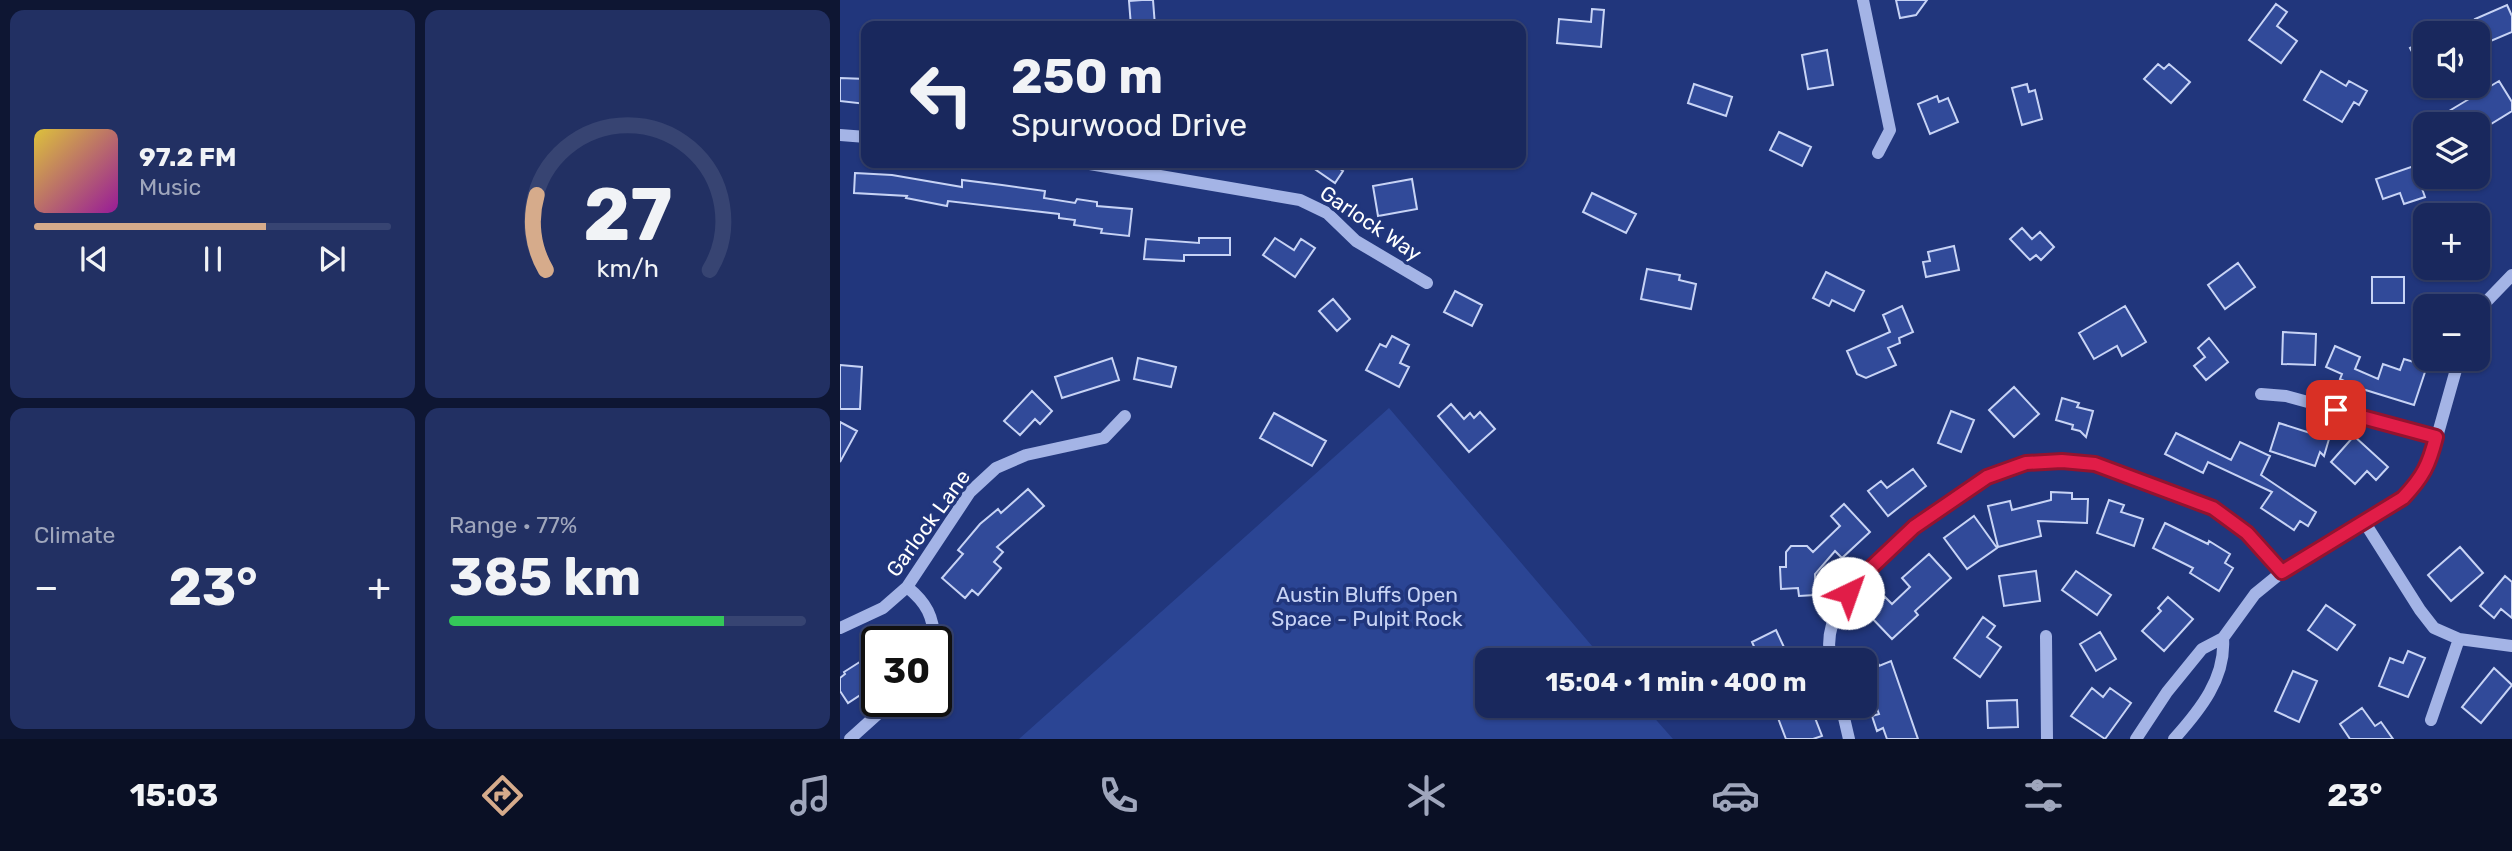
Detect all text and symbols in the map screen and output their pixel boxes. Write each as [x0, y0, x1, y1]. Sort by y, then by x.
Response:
map controls [2413, 21, 2490, 371]
button: sound [2413, 21, 2490, 98]
text: 250 m [1011, 47, 1163, 105]
icon: left [896, 49, 987, 140]
text: Spurwood Drive [1011, 106, 1247, 144]
button: layers [2413, 112, 2490, 189]
text: 97.2 FM [139, 142, 237, 173]
text: 27 [583, 172, 672, 258]
text: Music [139, 173, 201, 201]
street label: Garlock Way [1315, 180, 1427, 266]
button: + [2413, 203, 2490, 280]
icon: previous [75, 240, 113, 278]
icon: pause [194, 240, 232, 278]
icon: next [313, 240, 351, 278]
text: km/h [596, 254, 659, 283]
button: − [2413, 294, 2490, 371]
pin [2306, 380, 2366, 440]
icon: arrive [2317, 391, 2355, 429]
street label: Garlock Lane [881, 465, 975, 581]
text: Range · 77% [449, 511, 577, 539]
text: Climate [34, 521, 115, 549]
text: 385 km [449, 546, 641, 608]
text: 23° [168, 556, 258, 618]
position arrow [1811, 556, 1885, 630]
text: − [34, 564, 59, 610]
text: + [367, 564, 391, 610]
park label: Austin Bluffs Open Space - Pulpit Rock [1271, 582, 1463, 631]
speed limit sign: 30 [861, 626, 952, 717]
text: 15:04 · 1 min · 400 m [1546, 667, 1806, 698]
icon: directions [478, 771, 527, 820]
icon: music [786, 771, 835, 820]
icon: phone [1094, 771, 1143, 820]
icon: climate [1402, 771, 1451, 820]
icon: car [1711, 771, 1760, 820]
icon: filters [2019, 771, 2068, 820]
text: 15:03 [130, 776, 218, 814]
text: 23° [2327, 776, 2382, 814]

